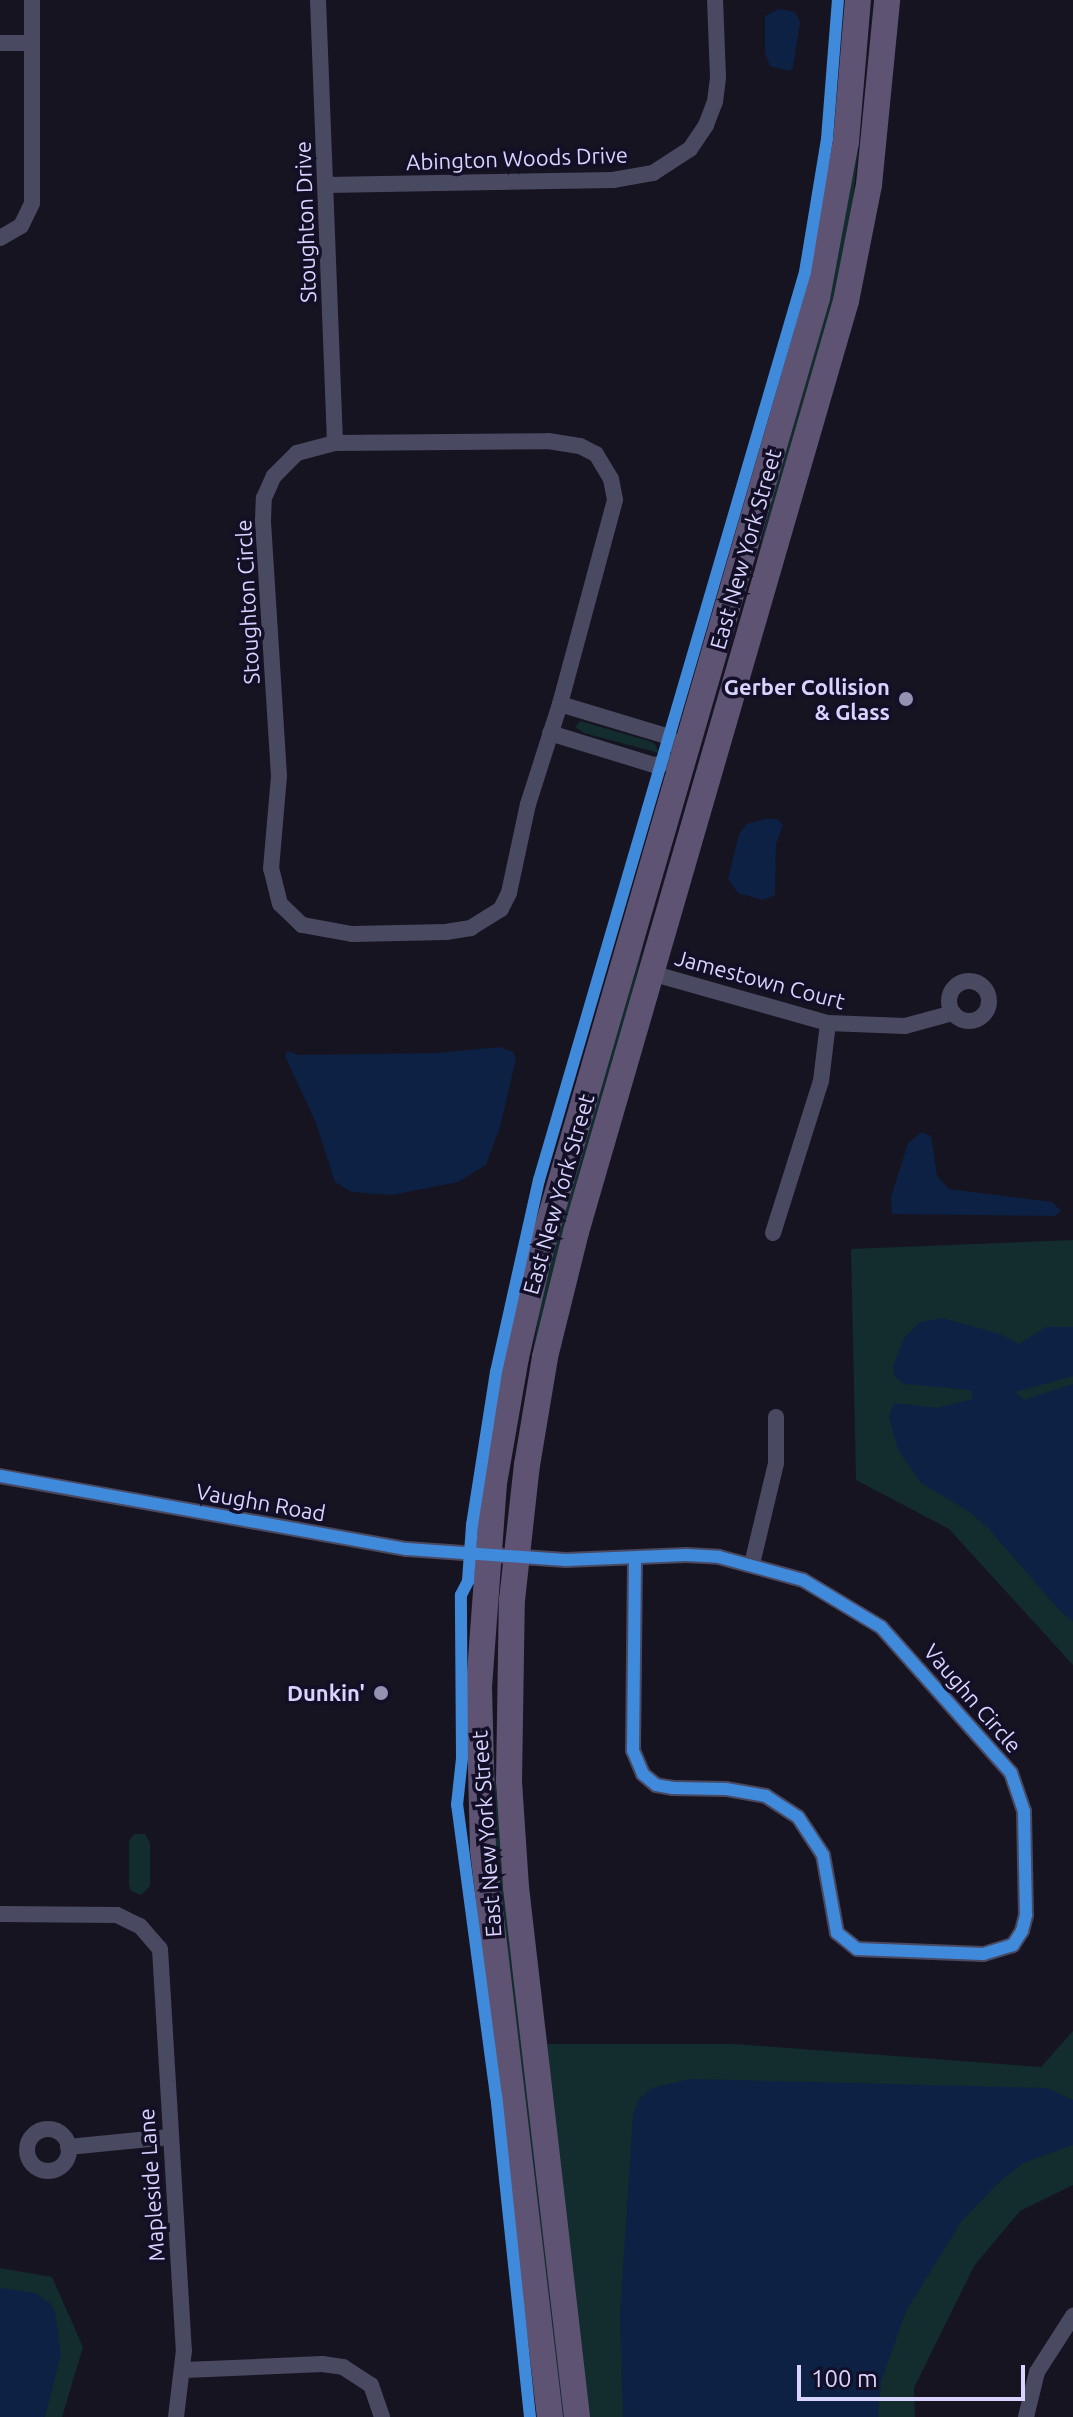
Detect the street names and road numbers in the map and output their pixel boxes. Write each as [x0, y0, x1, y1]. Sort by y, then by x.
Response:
street label: Stoughton Drive [289, 141, 321, 303]
street label: Abington Woods Drive [406, 141, 628, 175]
street label: East New York Street [704, 446, 786, 652]
street label: Stoughton Circle [229, 519, 265, 685]
street label: Jamestown Court [672, 944, 848, 1014]
street label: East New York Street [517, 1091, 599, 1297]
street label: Vaughn Road [194, 1478, 328, 1526]
street label: Vaughn Circle [919, 1638, 1027, 1758]
street label: East New York Street [466, 1730, 506, 1938]
street label: Mapleside Lane [132, 2108, 170, 2262]

